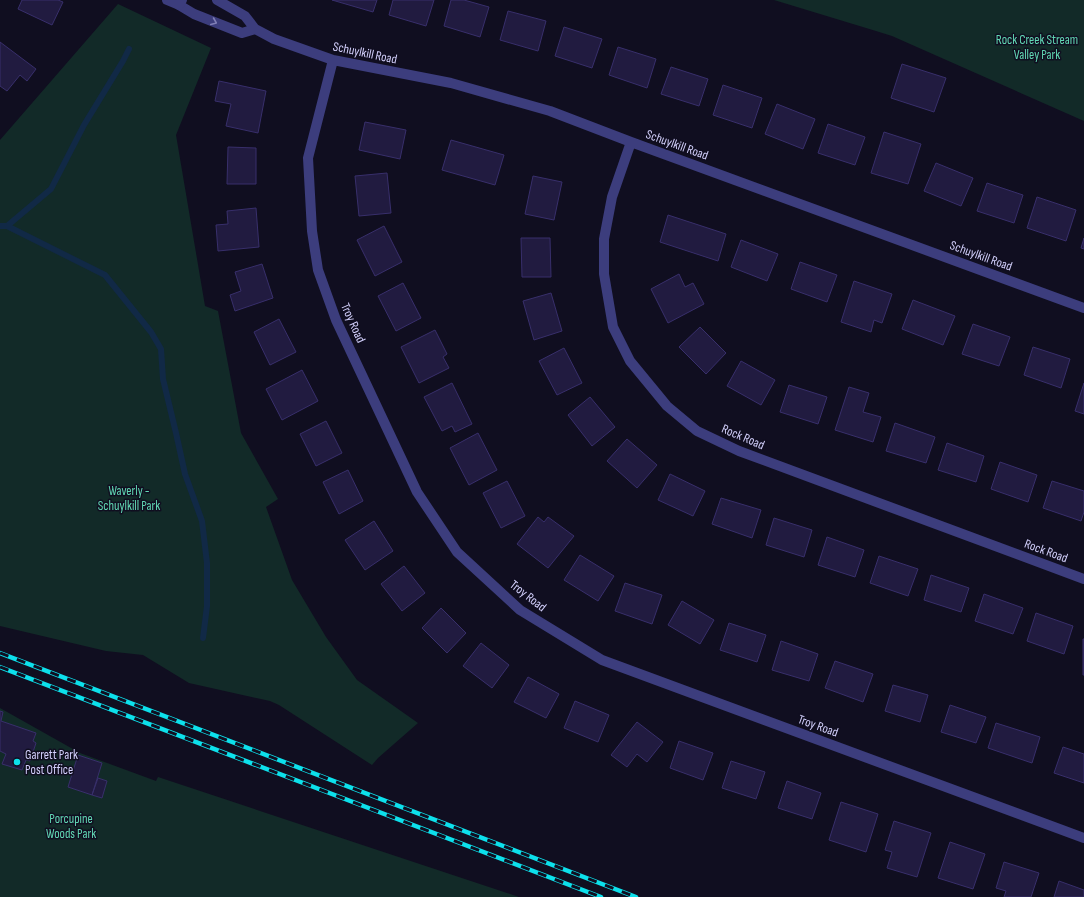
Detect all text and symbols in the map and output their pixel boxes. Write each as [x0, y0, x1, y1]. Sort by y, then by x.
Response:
one-way arrow [209, 17, 217, 25]
park label: Rock Creek Stream Valley Park [996, 32, 1078, 63]
street label: Schuylkill Road [331, 38, 399, 68]
street label: Schuylkill Road [644, 126, 710, 164]
street label: Schuylkill Road [948, 237, 1014, 275]
street label: Troy Road [337, 301, 369, 345]
street label: Rock Road [719, 421, 767, 453]
park label: Waverly - Schuylkill Park [98, 483, 160, 514]
street label: Rock Road [1022, 536, 1070, 566]
street label: Troy Road [507, 577, 549, 615]
street label: Troy Road [796, 711, 840, 741]
place label: Garrett Park Post Office [25, 747, 78, 778]
marker: Garrett Park Post Office [12, 757, 22, 767]
park label: Porcupine Woods Park [46, 811, 96, 842]

